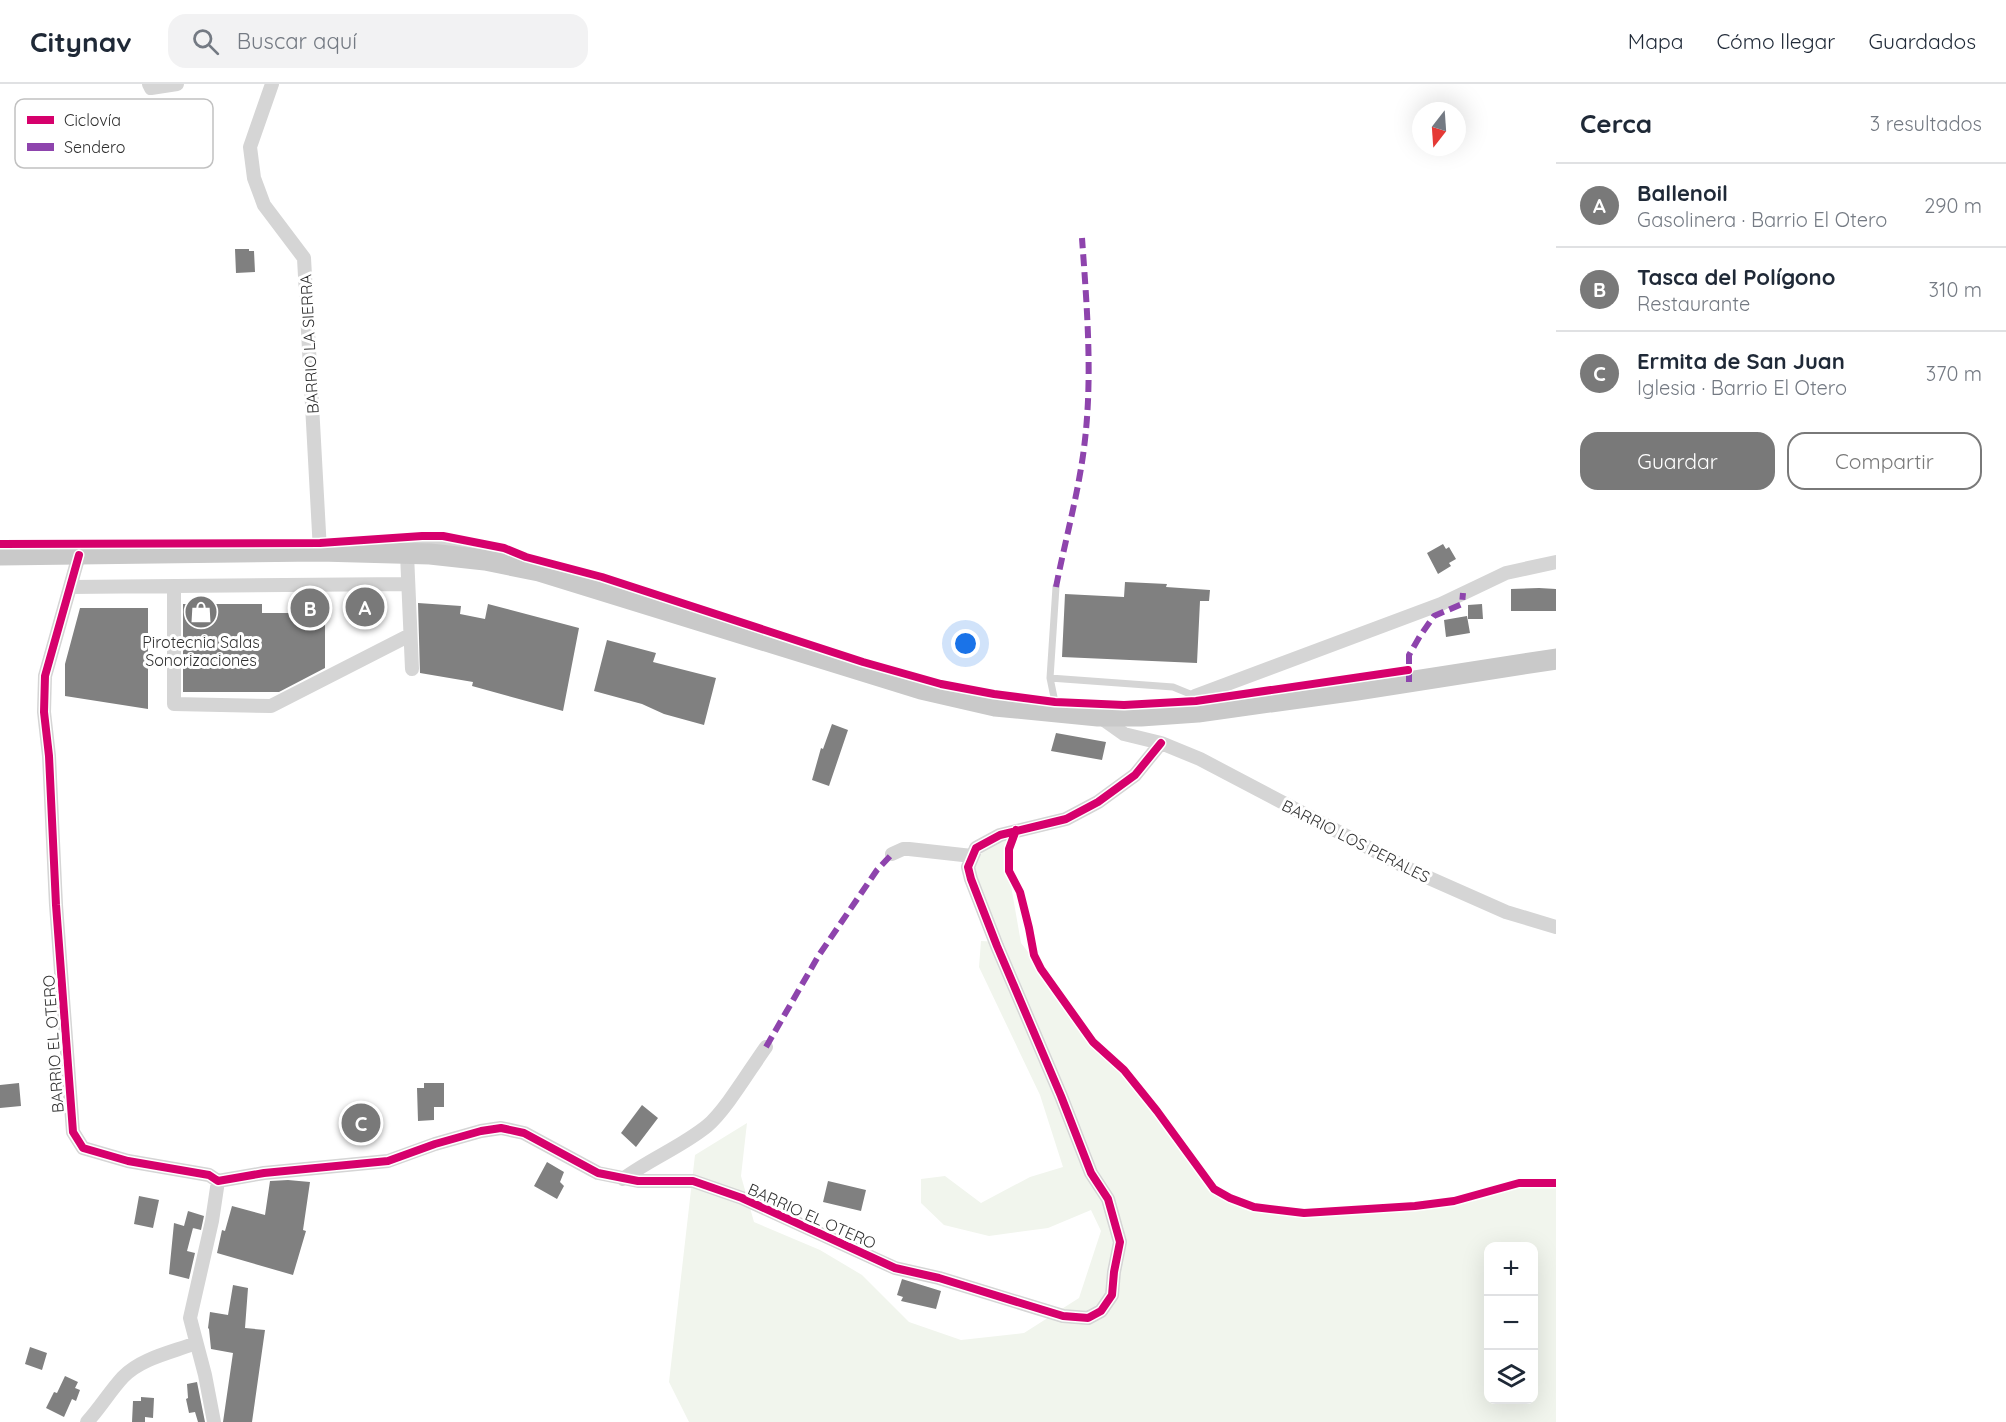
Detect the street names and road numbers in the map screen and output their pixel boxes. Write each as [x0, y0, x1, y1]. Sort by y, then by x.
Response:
street label: BARRIO LA SIERRA [295, 274, 323, 414]
street label: BARRIO LOS PERALES [1279, 795, 1433, 887]
street label: BARRIO EL OTERO [38, 974, 68, 1114]
street label: BARRIO EL OTERO [745, 1179, 879, 1253]

